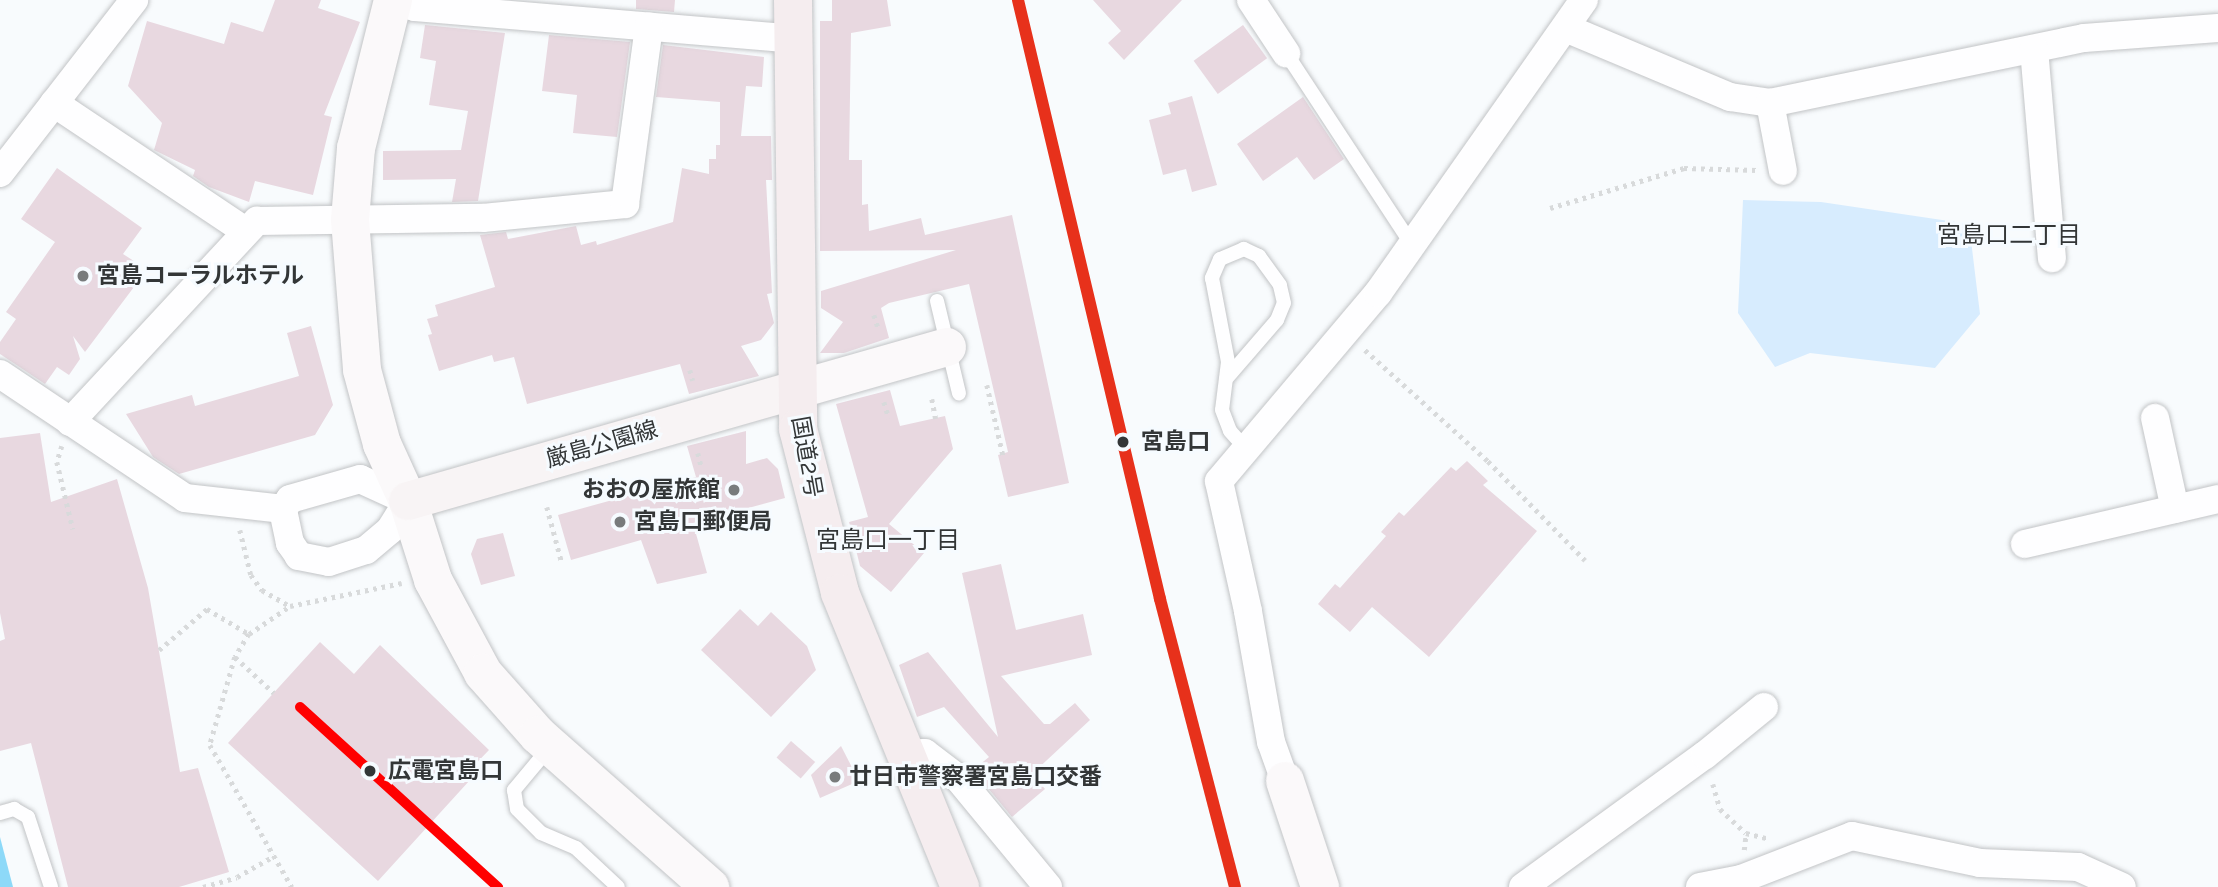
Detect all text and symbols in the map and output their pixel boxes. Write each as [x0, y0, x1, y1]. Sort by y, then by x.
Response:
district label: 宮島口二丁目 [1937, 222, 2081, 250]
place label: 宮島コーラルホテル [97, 262, 304, 290]
marker: 宮島コーラルホテル [75, 268, 91, 284]
street label: 国道2号 [785, 414, 827, 500]
street label: 厳島公園線 [543, 416, 661, 474]
place label: 宮島口 [1141, 428, 1210, 456]
marker: 宮島口 [1111, 430, 1135, 454]
place label: おおの屋旅館 [582, 476, 720, 504]
marker: おおの屋旅館 [726, 482, 742, 498]
place label: 宮島口郵便局 [634, 508, 772, 536]
marker: 宮島口郵便局 [612, 514, 628, 530]
district label: 宮島口一丁目 [816, 527, 960, 555]
place label: 広電宮島口 [388, 757, 503, 785]
marker: 広電宮島口 [358, 759, 382, 783]
place label: 廿日市警察署宮島口交番 [849, 763, 1102, 791]
marker: 廿日市警察署宮島口交番 [827, 769, 843, 785]

